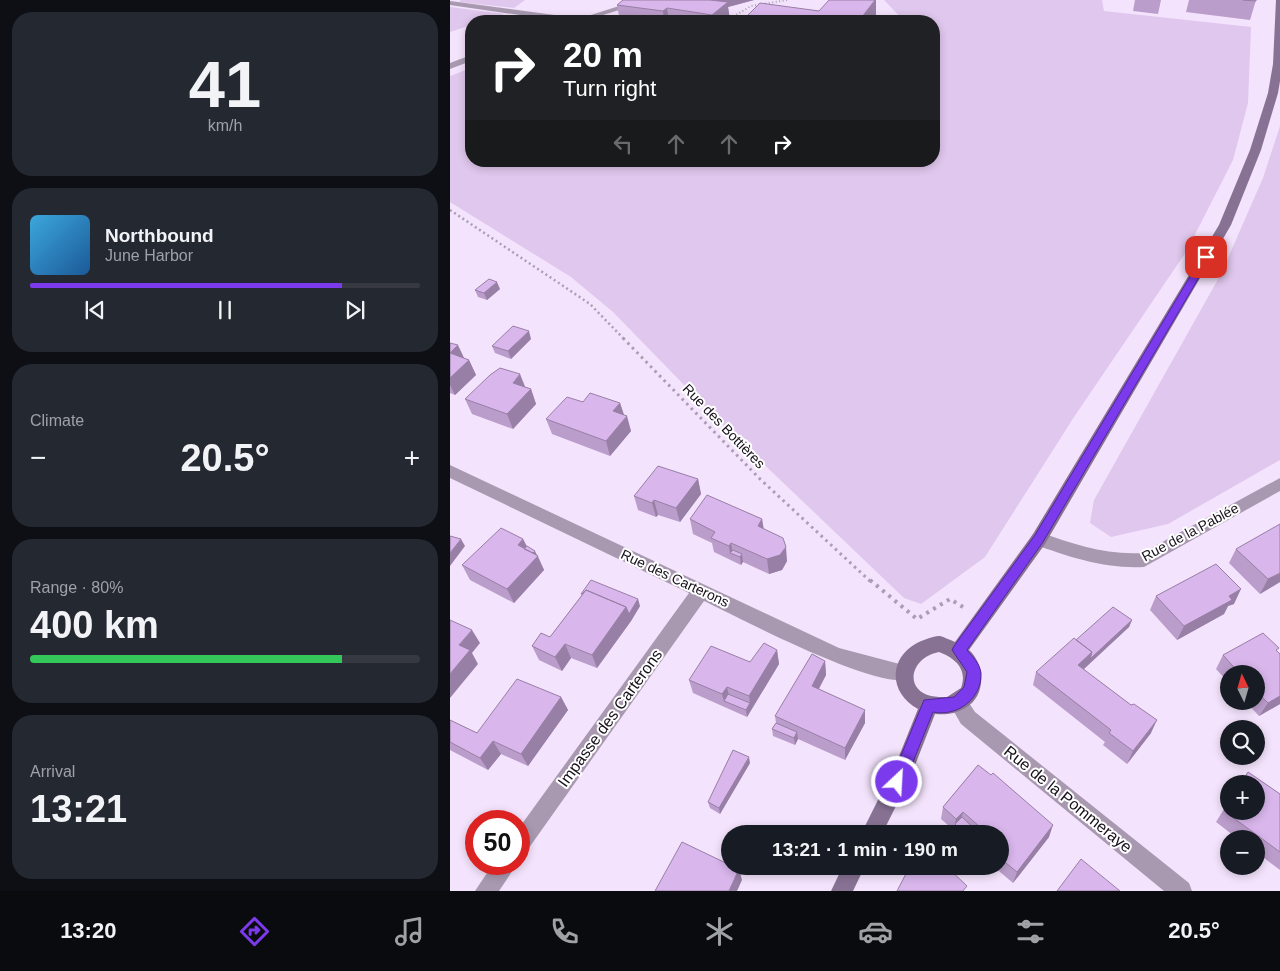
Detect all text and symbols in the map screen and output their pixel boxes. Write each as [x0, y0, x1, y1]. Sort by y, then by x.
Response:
icon: right [480, 35, 545, 100]
text: 20 m [563, 35, 643, 74]
text: 41 [189, 48, 261, 121]
text: Turn right [563, 76, 656, 101]
text: km/h [208, 117, 242, 134]
icon: left [609, 130, 637, 158]
icon: ahead [662, 130, 690, 158]
icon: ahead [715, 130, 743, 158]
icon: right [768, 130, 796, 158]
text: Northbound [105, 225, 214, 246]
pin [1185, 236, 1227, 278]
icon: arrive [1192, 243, 1220, 271]
text: June Harbor [105, 247, 193, 264]
icon: previous [81, 296, 109, 324]
icon: pause [211, 296, 239, 324]
icon: next [341, 296, 369, 324]
street label: Rue des Bottières [680, 380, 768, 472]
text: Climate [30, 412, 84, 429]
text: 20.5° [180, 437, 270, 479]
text: − [30, 442, 46, 473]
text: + [404, 442, 420, 473]
street label: Rue de la Pablée [1139, 500, 1241, 564]
street label: Rue des Carterons [618, 546, 732, 610]
text: Range · 80% [30, 579, 123, 596]
text: 400 km [30, 604, 159, 646]
street label: Impasse des Carterons [555, 646, 665, 790]
north arrow [1220, 665, 1265, 710]
map controls [1220, 665, 1265, 875]
button: search [1220, 720, 1265, 765]
street label: Rue de la Pommeraye [1001, 742, 1135, 856]
position arrow [870, 755, 922, 807]
text: Arrival [30, 763, 75, 780]
button: + [1220, 775, 1265, 820]
text: 13:21 [30, 788, 127, 830]
speed limit sign: 50 [465, 810, 530, 875]
button: − [1220, 830, 1265, 875]
text: 13:21 · 1 min · 190 m [772, 839, 958, 860]
icon: directions [237, 914, 272, 949]
icon: music [392, 914, 427, 949]
icon: phone [547, 914, 582, 949]
icon: climate [702, 914, 737, 949]
icon: car [858, 914, 893, 949]
icon: filters [1013, 914, 1048, 949]
text: 13:20 [60, 918, 116, 943]
text: 20.5° [1168, 918, 1220, 943]

